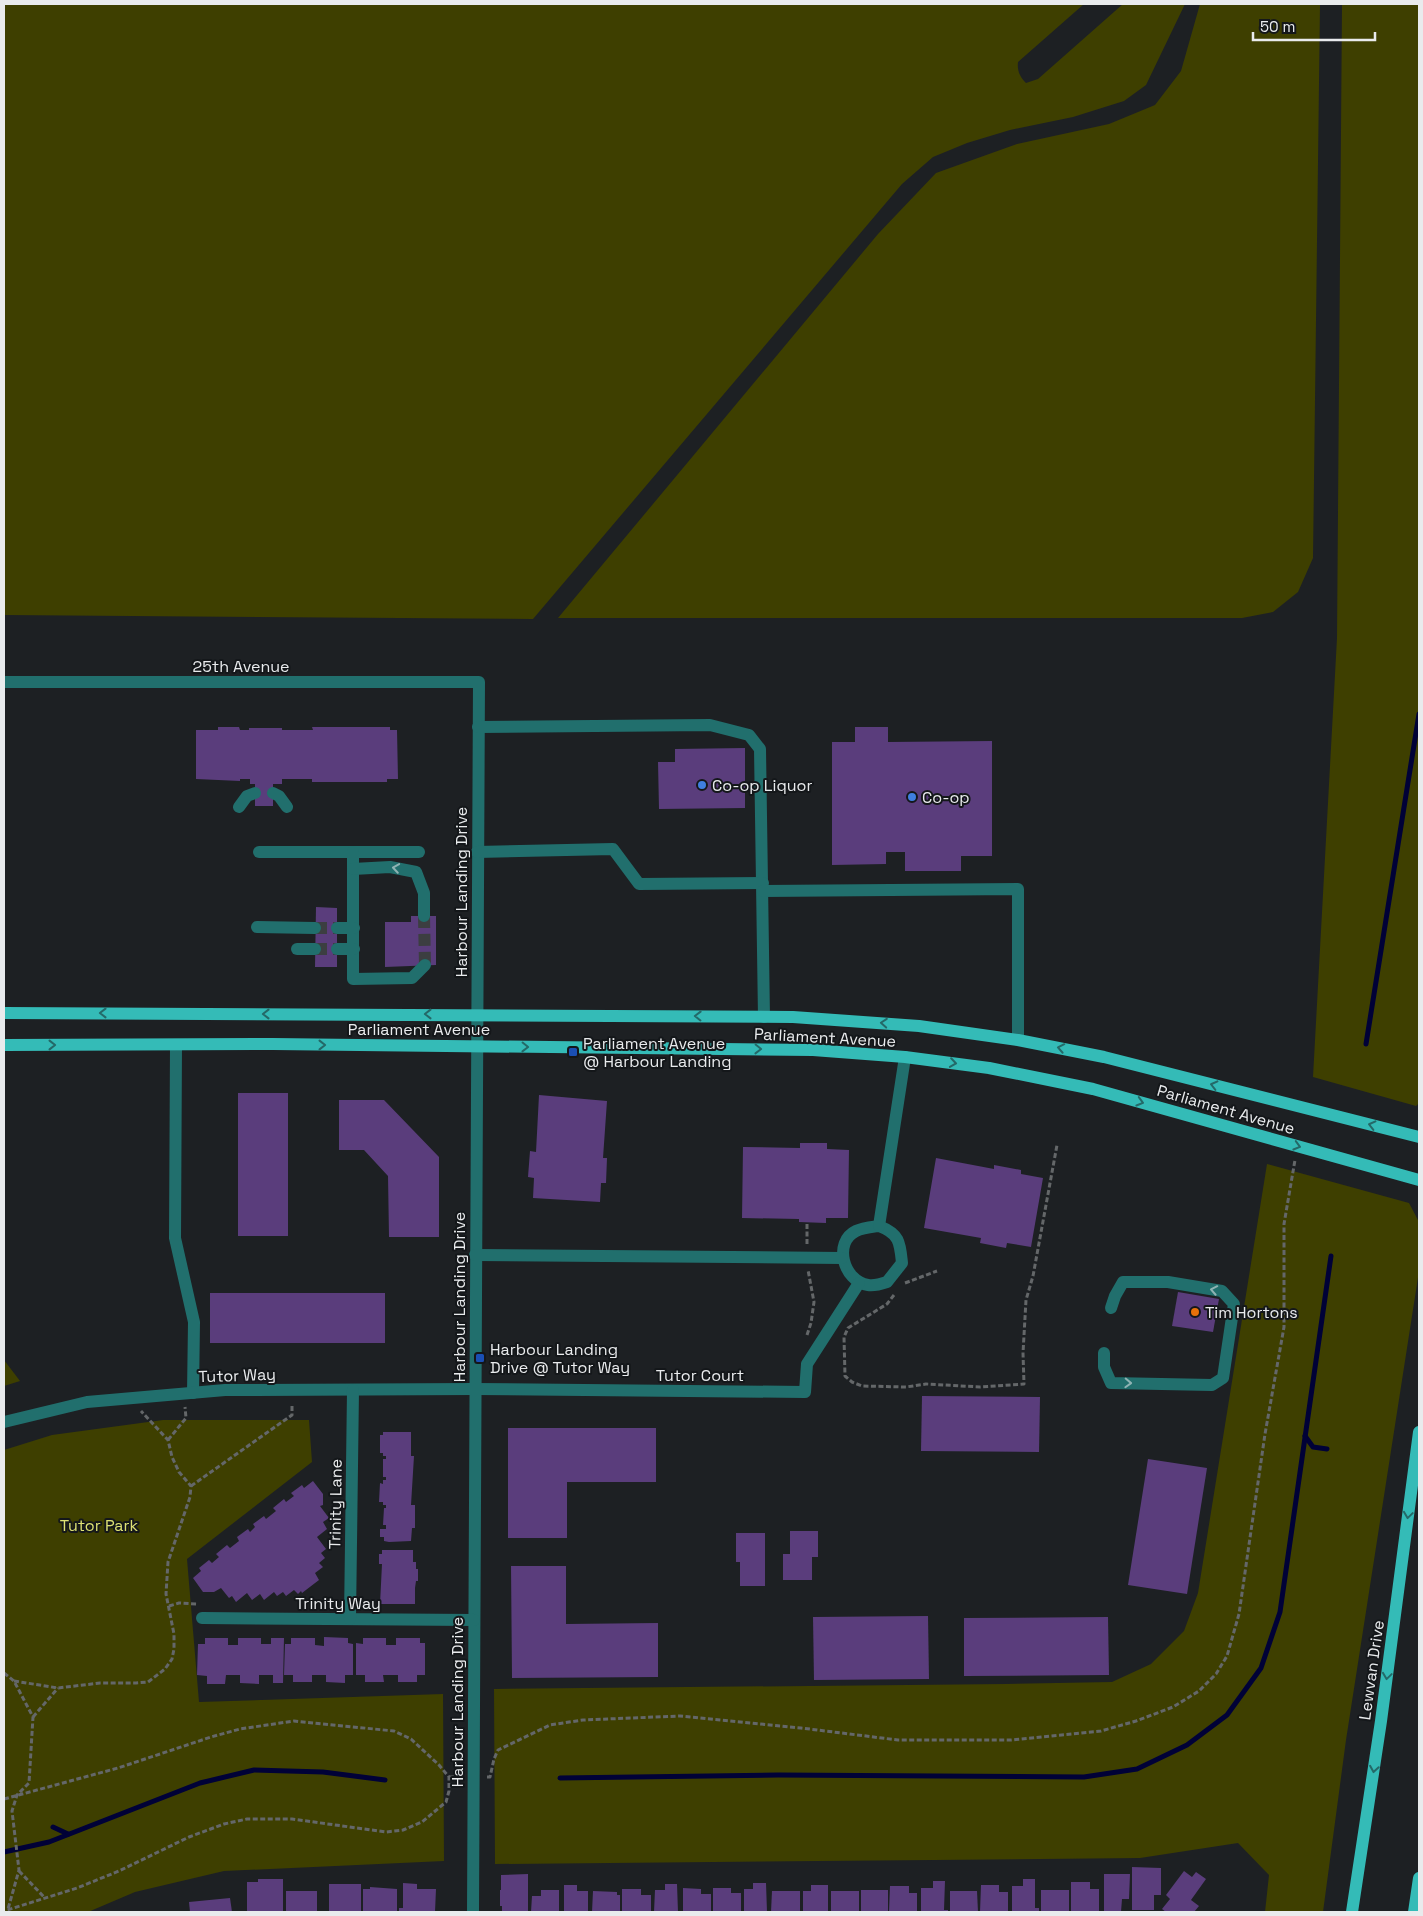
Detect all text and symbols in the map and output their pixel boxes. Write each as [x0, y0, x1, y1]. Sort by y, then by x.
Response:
scale bar [1253, 10, 1376, 42]
text: 50 m [1260, 17, 1295, 36]
street label: 25th Avenue [193, 656, 289, 677]
place label: Co-op Liquor [712, 775, 812, 796]
marker: Co-op Liquor [696, 779, 708, 791]
place label: Co-op [922, 787, 970, 808]
marker: Co-op [906, 791, 918, 803]
street label: Harbour Landing Drive [451, 807, 472, 977]
one-way arrow [392, 864, 400, 874]
one-way arrow [99, 1008, 106, 1018]
one-way arrow [261, 1009, 269, 1019]
one-way arrow [424, 1009, 432, 1019]
one-way arrow [694, 1011, 702, 1022]
one-way arrow [880, 1018, 888, 1029]
street label: Parliament Avenue [348, 1019, 490, 1040]
street label: Parliament Avenue [753, 1023, 897, 1052]
place label: Parliament Avenue @ Harbour Landing [583, 1033, 731, 1072]
one-way arrow [49, 1040, 57, 1050]
one-way arrow [318, 1040, 326, 1050]
one-way arrow [522, 1042, 530, 1052]
one-way arrow [754, 1044, 762, 1054]
one-way arrow [1057, 1044, 1065, 1054]
marker: Parliament Avenue @ Harbour Landing [567, 1046, 579, 1058]
one-way arrow [950, 1057, 958, 1068]
street label: Parliament Avenue [1155, 1080, 1297, 1139]
one-way arrow [1210, 1080, 1219, 1091]
one-way arrow [1136, 1096, 1145, 1107]
one-way arrow [1367, 1120, 1376, 1131]
one-way arrow [1292, 1140, 1300, 1150]
street label: Harbour Landing Drive [449, 1212, 470, 1382]
one-way arrow [1209, 1286, 1218, 1296]
place label: Tim Hortons [1205, 1302, 1298, 1323]
marker: Tim Hortons [1189, 1306, 1201, 1318]
place label: Harbour Landing Drive @ Tutor Way [490, 1339, 630, 1378]
marker: Harbour Landing Drive @ Tutor Way [474, 1352, 486, 1364]
street label: Tutor Way [198, 1364, 276, 1387]
street label: Tutor Court [656, 1365, 744, 1386]
one-way arrow [1125, 1378, 1133, 1389]
street label: Trinity Lane [324, 1459, 347, 1549]
one-way arrow [1403, 1511, 1414, 1519]
park label: Tutor Park [60, 1515, 139, 1536]
street label: Trinity Way [295, 1593, 381, 1614]
street label: Harbour Landing Drive [447, 1617, 468, 1787]
street label: Lewvan Drive [1354, 1619, 1389, 1721]
one-way arrow [1382, 1672, 1393, 1680]
one-way arrow [1369, 1765, 1379, 1774]

